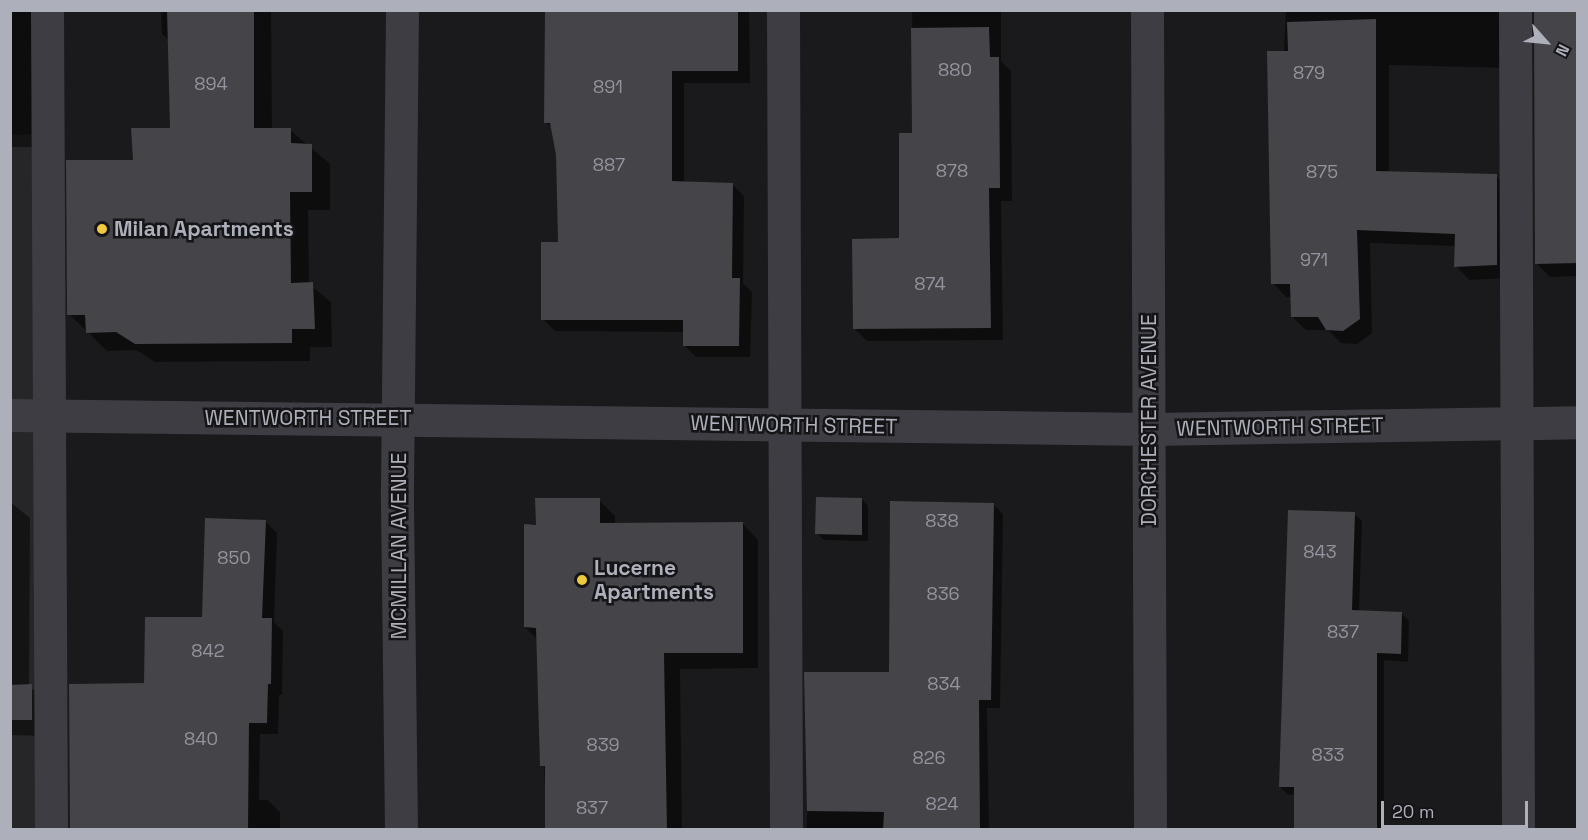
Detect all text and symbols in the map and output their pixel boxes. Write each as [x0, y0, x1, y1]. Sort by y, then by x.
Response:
north arrow [1516, 12, 1576, 72]
text: N [1551, 41, 1574, 60]
house number: 880 [938, 59, 972, 81]
house number: 879 [1293, 62, 1325, 84]
house number: 894 [194, 73, 228, 95]
house number: 891 [593, 76, 623, 98]
house number: 887 [593, 154, 625, 176]
house number: 878 [936, 160, 968, 182]
house number: 875 [1306, 161, 1338, 183]
place label: Milan Apartments [114, 216, 294, 242]
marker: Milan Apartments [95, 222, 109, 236]
house number: 971 [1300, 249, 1328, 271]
house number: 874 [914, 273, 946, 295]
street label: DORCHESTER AVENUE [1136, 314, 1162, 526]
street label: WENTWORTH STREET [204, 405, 412, 431]
street label: WENTWORTH STREET [690, 411, 898, 439]
street label: WENTWORTH STREET [1176, 413, 1384, 441]
street label: MCMILLAN AVENUE [386, 452, 412, 640]
house number: 838 [925, 510, 959, 532]
house number: 843 [1303, 541, 1337, 563]
house number: 850 [217, 547, 251, 569]
place label: Lucerne Apartments [594, 555, 714, 605]
marker: Lucerne Apartments [575, 573, 589, 587]
house number: 836 [926, 583, 960, 605]
house number: 837 [1327, 621, 1359, 643]
house number: 842 [191, 640, 225, 662]
house number: 834 [927, 673, 961, 695]
house number: 840 [184, 728, 218, 750]
house number: 839 [586, 734, 620, 756]
house number: 833 [1312, 744, 1344, 766]
house number: 826 [912, 747, 946, 769]
scale bar [1384, 789, 1531, 827]
house number: 824 [926, 793, 958, 815]
house number: 837 [576, 797, 608, 819]
text: 20 m [1392, 800, 1435, 823]

